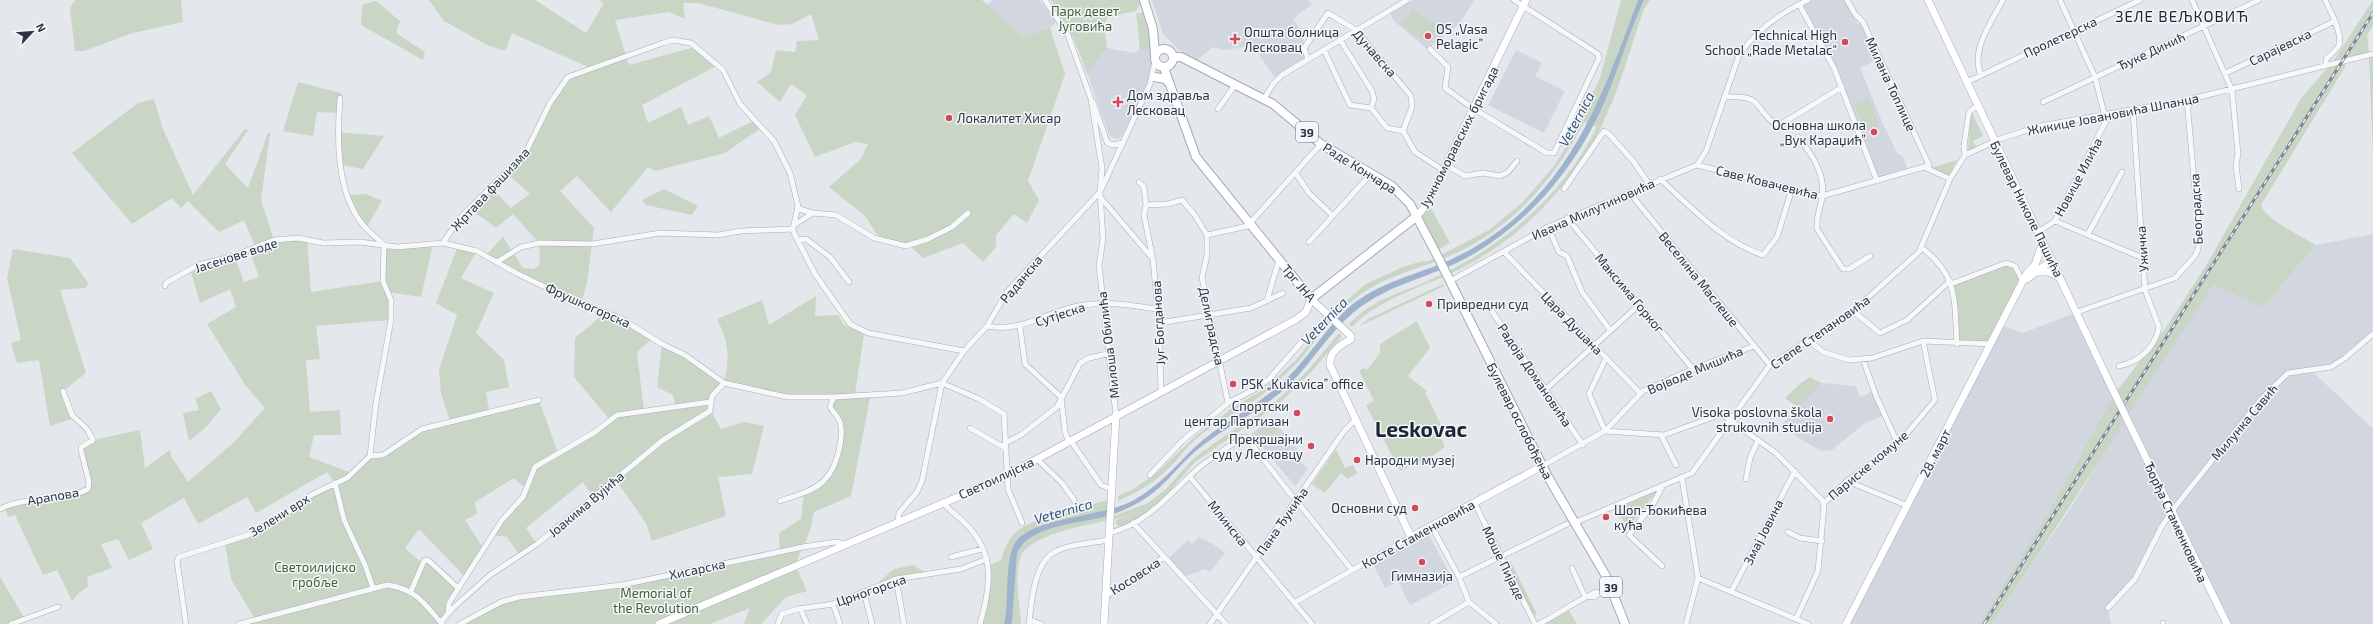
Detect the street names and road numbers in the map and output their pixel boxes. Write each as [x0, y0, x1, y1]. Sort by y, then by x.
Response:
street label: Пролетерска [2021, 13, 2099, 61]
street label: Сарајевска [2246, 25, 2314, 69]
street label: Дунавска [1350, 26, 1400, 80]
street label: Ђуке Динић [2115, 28, 2187, 74]
street label: Милана Топлице [1862, 34, 1920, 134]
street label: Јужноморавских бригада [1416, 63, 1502, 211]
street label: Жикице Јовановића Шпанца [2026, 89, 2200, 139]
road number: 39 [1296, 122, 1318, 142]
street label: Новице Илића [2050, 135, 2106, 219]
street label: Булевар Николе Пашића [1987, 138, 2067, 280]
street label: Раде Кончара [1320, 139, 1400, 197]
street label: Жртава фашизма [447, 144, 533, 234]
street label: Саве Ковачевића [1714, 162, 1820, 202]
street label: Београдска [2186, 173, 2206, 245]
street label: Ивана Милутиновића [1529, 175, 1657, 243]
street label: Ужичка [2132, 225, 2152, 273]
street label: Веселина Маслеше [1656, 228, 1742, 330]
street label: Јасенове воде [193, 234, 279, 276]
street label: Максима Горког [1592, 250, 1668, 336]
street label: Раданска [996, 252, 1046, 306]
street label: Трг ЈНА [1279, 261, 1319, 305]
street label: Фрушкогорска [543, 279, 633, 331]
street label: Југ Богданова [1148, 280, 1168, 366]
street label: Делиградска [1196, 285, 1228, 367]
street label: Цара Душана [1538, 288, 1606, 358]
street label: Милоша Обилића [1093, 291, 1123, 399]
street label: Степе Степановића [1767, 292, 1873, 372]
street label: Сутјеска [1033, 298, 1087, 330]
street label: Радоја Домановића [1495, 320, 1575, 430]
street label: Војводе Мишића [1645, 343, 1745, 397]
street label: Булевар ослобођења [1484, 360, 1556, 482]
street label: Милунка Савић [2207, 381, 2281, 463]
street label: 28. март [1916, 426, 1954, 480]
street label: Париске комуне [1825, 427, 1911, 503]
street label: Светоилијска [956, 454, 1036, 502]
street label: Ђорђа Стаменковића [2141, 459, 2211, 585]
street label: Јоакима Вујића [545, 468, 627, 540]
street label: Арапова [26, 484, 80, 508]
street label: Пана Ђукића [1253, 484, 1311, 558]
street label: Зелени врх [246, 490, 312, 540]
street label: Косте Стаменковића [1359, 496, 1477, 572]
street label: Змај Јовина [1740, 496, 1786, 568]
street label: Млинска [1205, 497, 1251, 549]
street label: Моше Пијаде [1479, 523, 1529, 603]
street label: Косовска [1107, 554, 1163, 598]
street label: Хисарска [667, 555, 727, 583]
street label: Црногорска [834, 571, 908, 609]
road number: 39 [1600, 577, 1622, 597]

